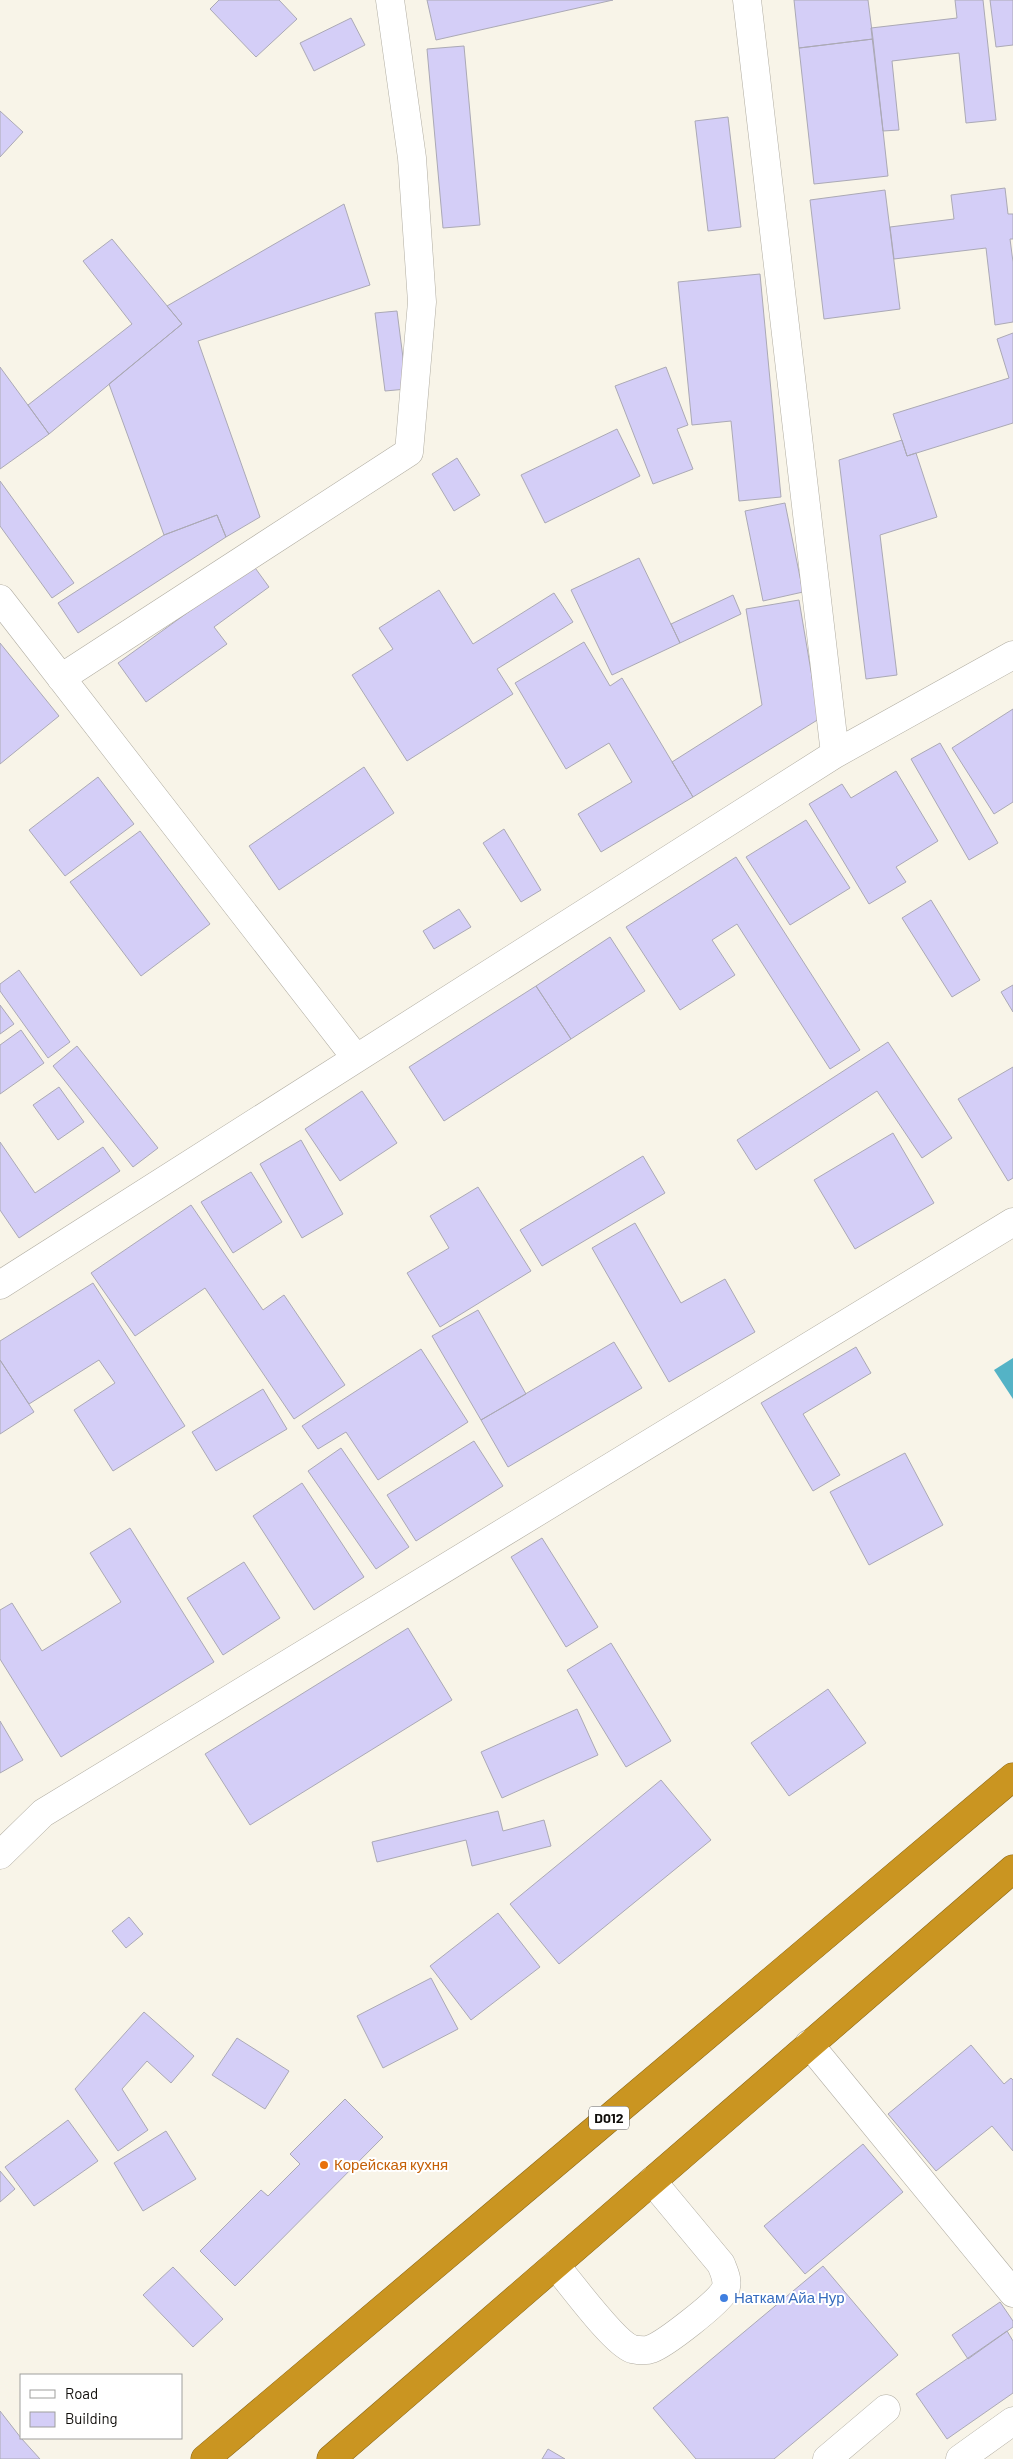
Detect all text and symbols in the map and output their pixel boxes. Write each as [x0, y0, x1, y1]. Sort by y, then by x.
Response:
road number: D012 [589, 2106, 629, 2130]
place label: Корейская кухня [334, 2155, 448, 2173]
marker: Корейская кухня [318, 2159, 330, 2171]
place label: Наткам Айа Нур [734, 2288, 845, 2306]
marker: Наткам Айа Нур [718, 2292, 730, 2304]
legend [20, 2374, 182, 2439]
text: Road [65, 2384, 98, 2402]
text: Building [65, 2409, 118, 2427]

